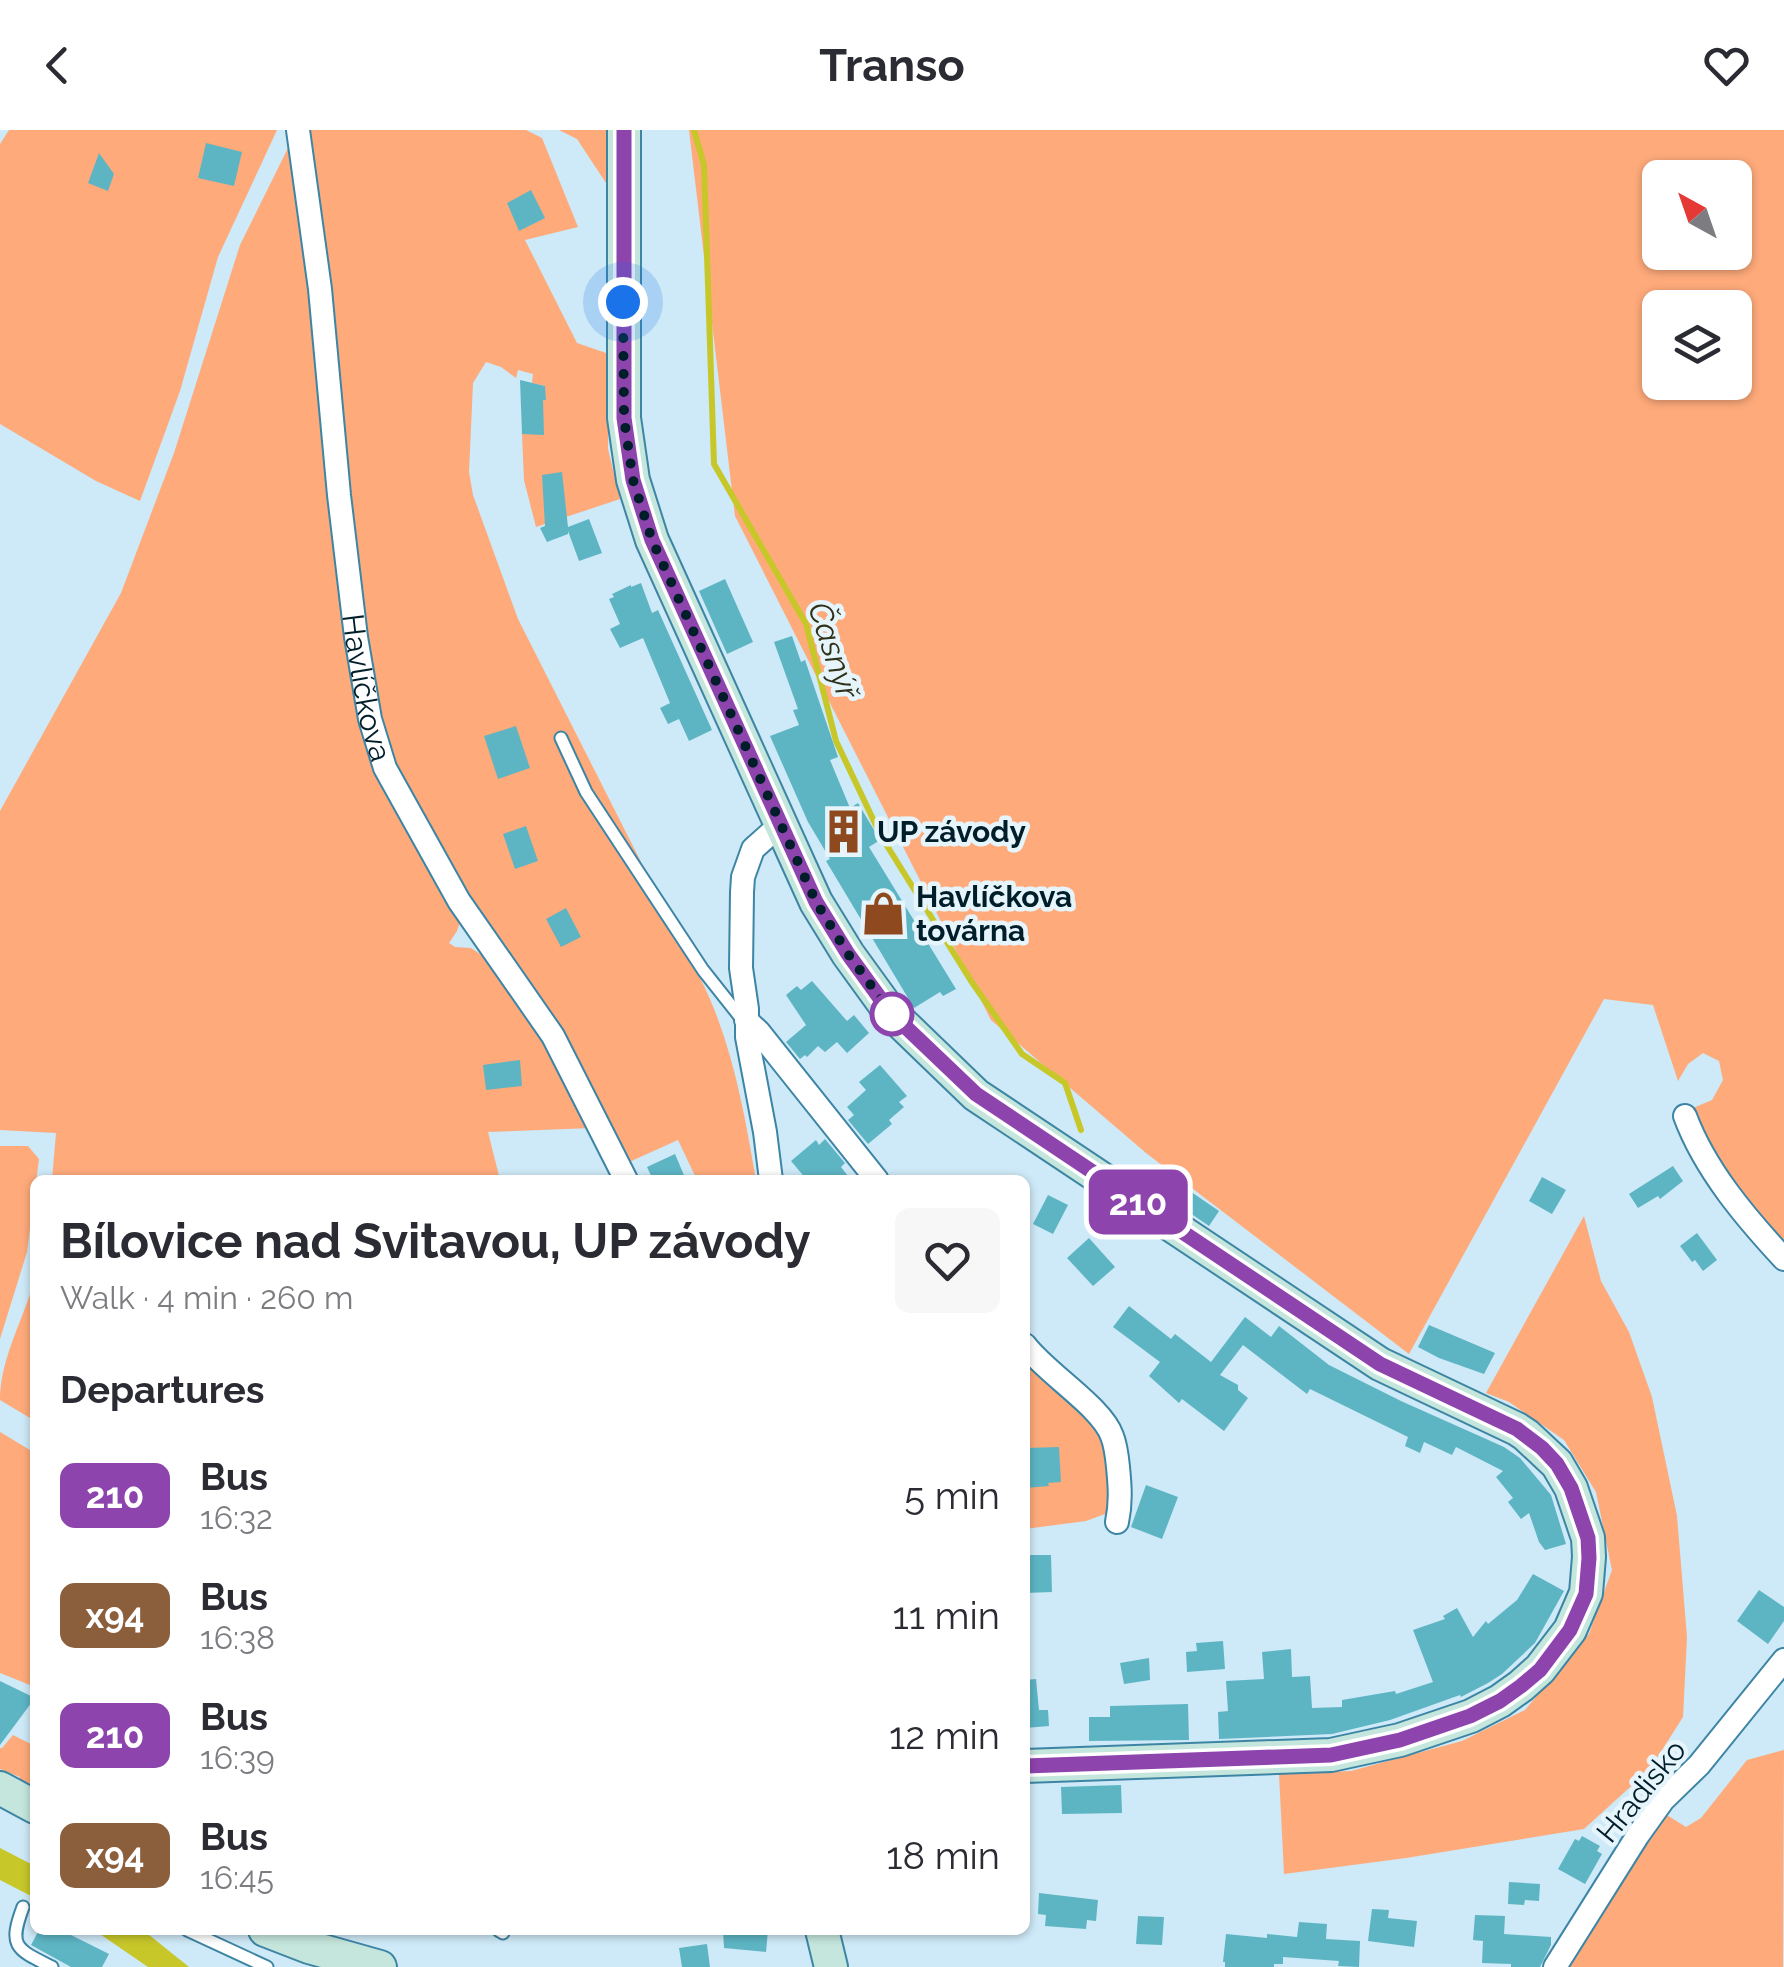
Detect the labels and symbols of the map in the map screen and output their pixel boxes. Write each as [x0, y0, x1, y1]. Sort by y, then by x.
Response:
north arrow [1642, 160, 1752, 270]
your location [598, 277, 648, 327]
water label: Časnýř [801, 597, 867, 704]
street label: Havlíčkova [336, 612, 399, 765]
building icon: UP závody [820, 807, 868, 855]
place label: UP závody [877, 814, 1026, 849]
place label: Havlíčkova továrna [916, 879, 1072, 948]
shop icon: Havlíčkova továrna [859, 889, 907, 937]
unlabelled marker [871, 993, 913, 1035]
line badge: 210 [1080, 1170, 1196, 1234]
street label: Hradisko [1589, 1733, 1693, 1849]

